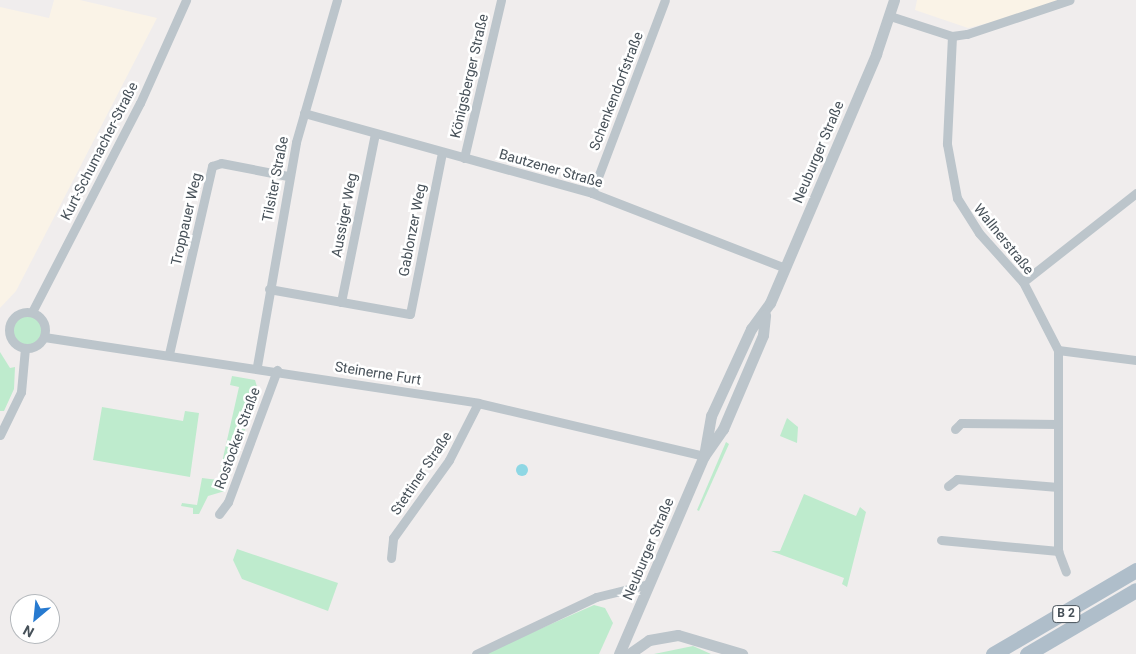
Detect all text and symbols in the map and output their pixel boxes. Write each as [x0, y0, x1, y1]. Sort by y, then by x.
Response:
street label: Königsberger Straße [447, 12, 491, 140]
street label: Schenkendorfstraße [586, 29, 646, 153]
street label: Kurt-Schumacher-Straße [57, 79, 141, 223]
street label: Neuburger Straße [789, 98, 847, 206]
street label: Tilsiter Straße [258, 135, 292, 223]
street label: Bautzener Straße [497, 145, 605, 191]
street label: Troppauer Weg [167, 171, 205, 267]
street label: Aussiger Weg [328, 171, 360, 259]
street label: Gablonzer Weg [395, 182, 429, 278]
street label: Wallnerstraße [970, 200, 1038, 278]
street label: Steinerne Furt [334, 358, 422, 388]
street label: Rostocker Straße [211, 385, 263, 491]
street label: Stettiner Straße [387, 428, 455, 518]
street label: Neuburger Straße [619, 495, 677, 603]
north arrow [10, 594, 60, 644]
road number: B 2 [1051, 604, 1081, 624]
text: N [20, 622, 37, 641]

